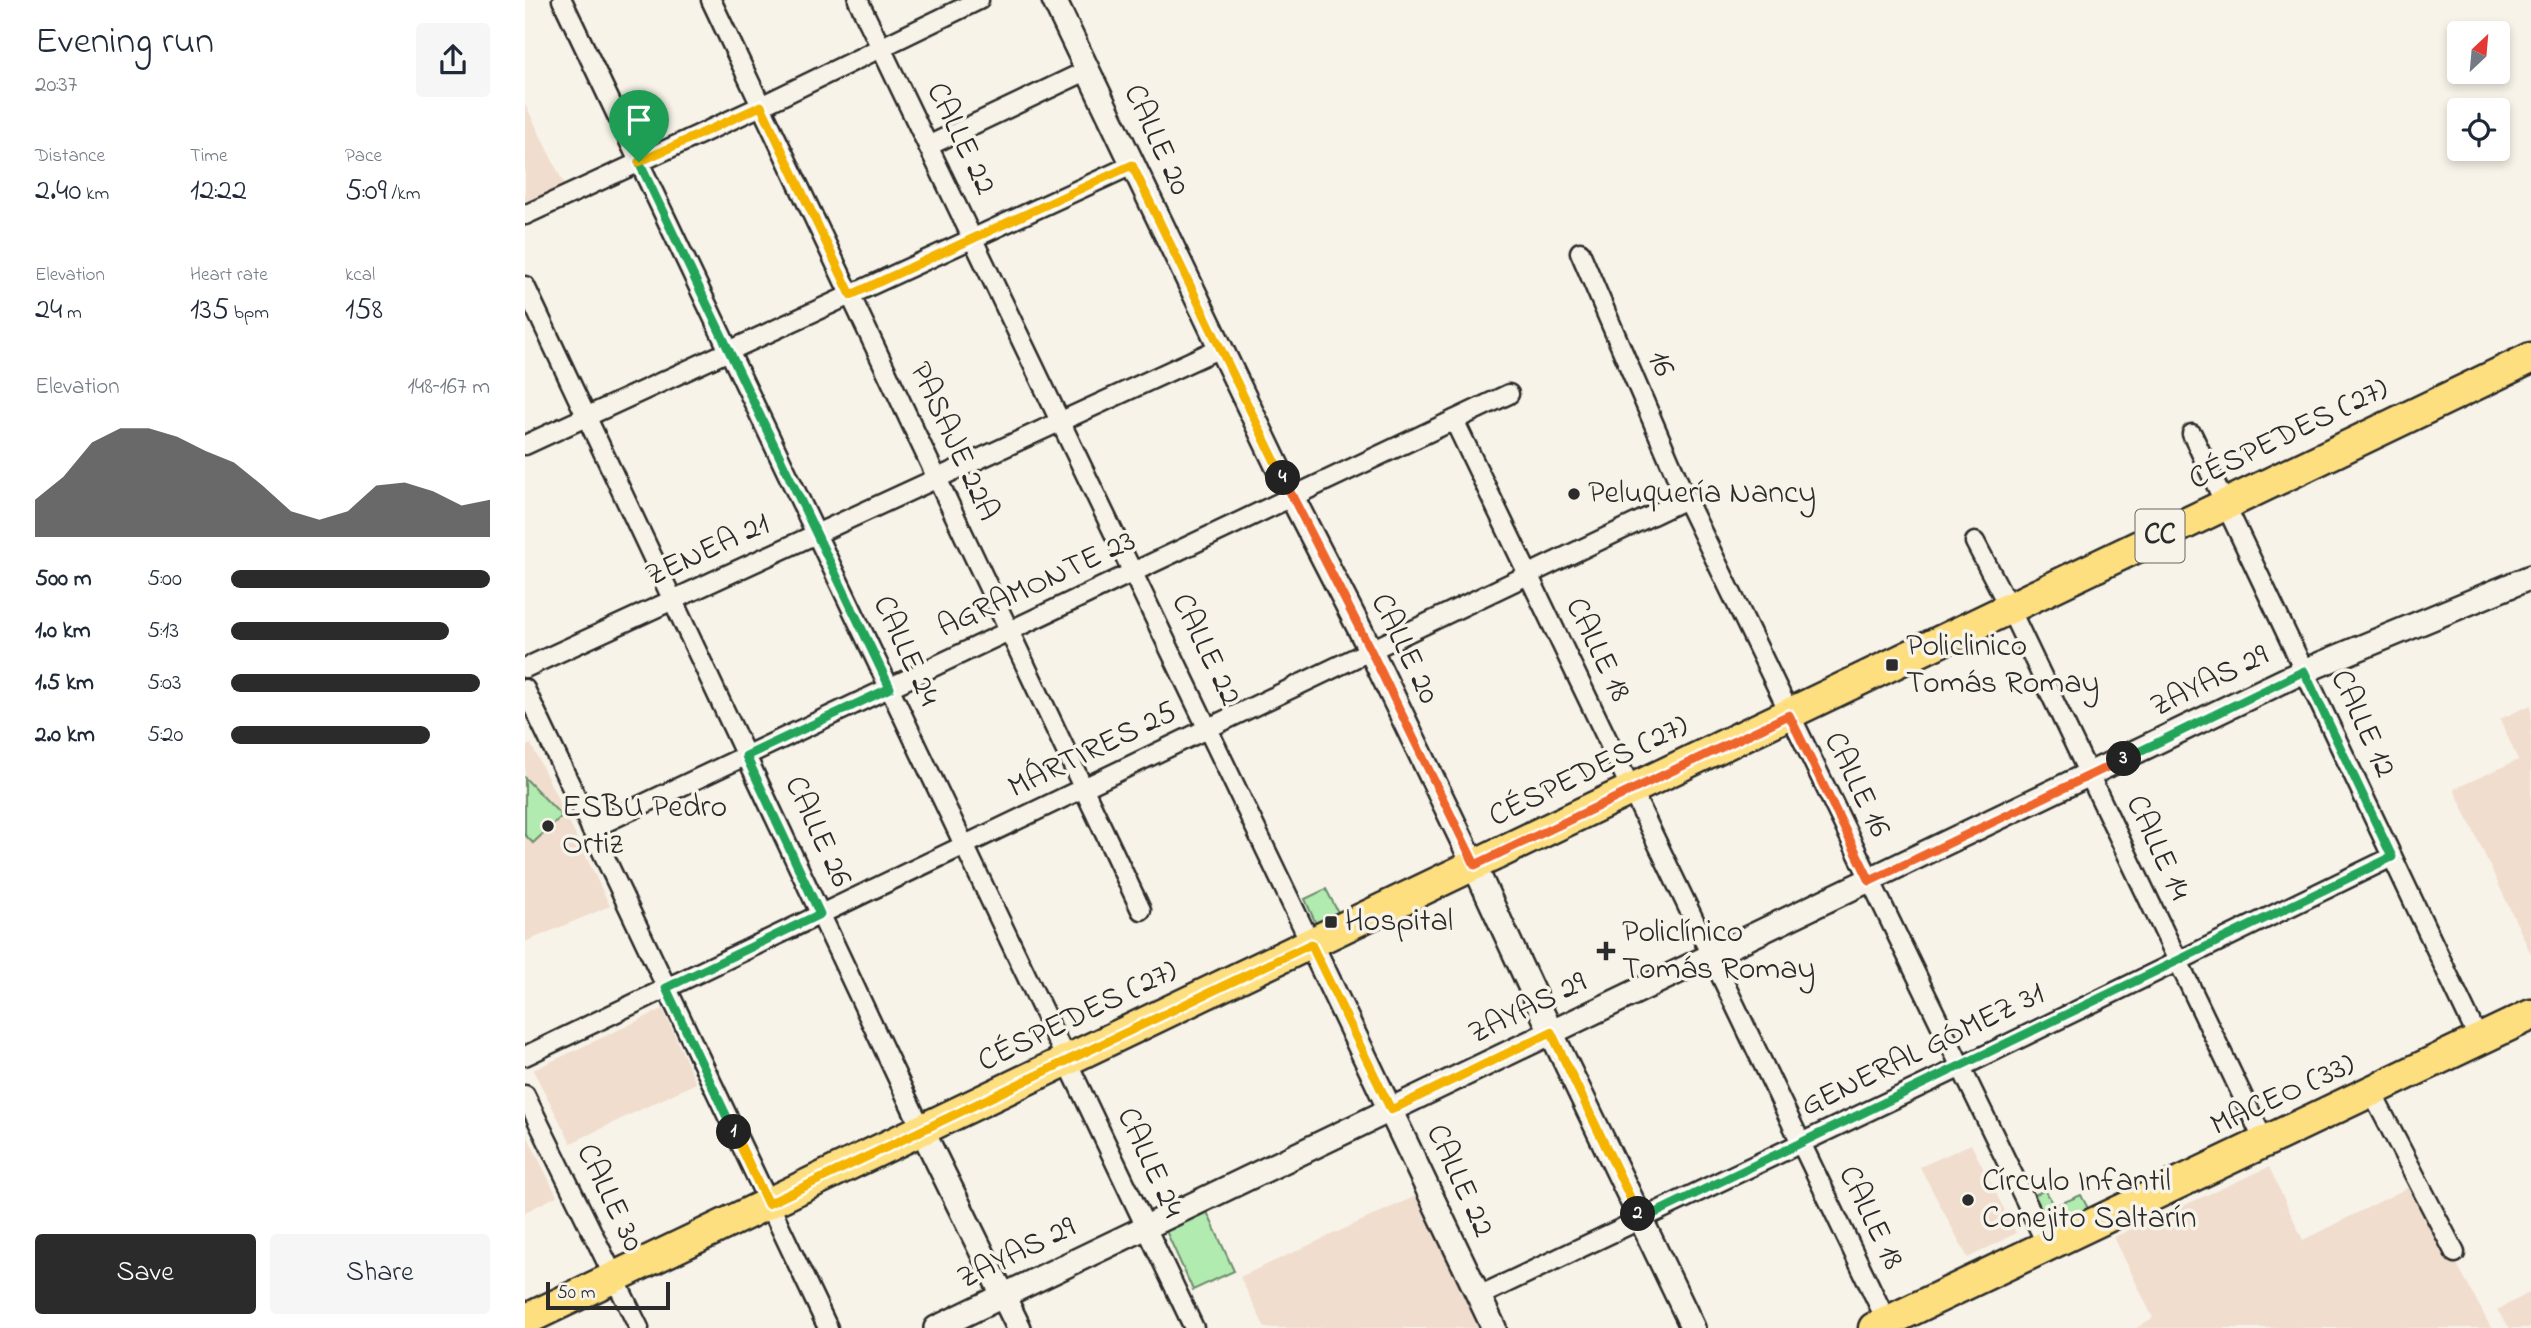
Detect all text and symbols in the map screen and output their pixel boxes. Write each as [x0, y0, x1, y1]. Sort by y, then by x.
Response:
text: Evening run [35, 15, 214, 71]
north arrow [2447, 21, 2509, 84]
map controls [2447, 21, 2510, 161]
button: share [416, 23, 490, 97]
text: 20:37 [35, 69, 77, 102]
street label: CALLE 22 [913, 75, 1007, 203]
street label: CALLE 20 [1110, 77, 1202, 203]
pin [609, 90, 669, 162]
button: locate [2447, 98, 2510, 161]
icon: arrive [620, 101, 658, 139]
text: Distance [35, 143, 105, 170]
text: Time [190, 143, 228, 170]
text: Pace [345, 143, 382, 170]
text: 2.40 [35, 170, 81, 214]
text: 12:22 [190, 170, 247, 214]
text: 5:09 [345, 170, 387, 214]
text: km [81, 181, 109, 208]
text: /km [387, 181, 420, 208]
text: Elevation [35, 262, 105, 289]
text: Heart rate [190, 262, 268, 289]
text: kcal [345, 262, 375, 289]
text: 24 [35, 289, 62, 333]
text: 135 [190, 289, 229, 333]
text: 158 [345, 289, 383, 333]
text: m [62, 300, 82, 327]
text: bpm [229, 300, 269, 327]
street label: 16 [1634, 344, 1686, 384]
street label: PASAJE 22A [896, 355, 1010, 529]
street label: CÉSPEDES (27) [2181, 366, 2397, 504]
text: Elevation [35, 371, 120, 404]
text: 148–167 m [407, 371, 490, 404]
pin: 4 [1265, 461, 1301, 496]
text: 4 [1279, 464, 1286, 491]
place label: Peluquería Nancy [1588, 471, 1816, 518]
marker: Peluquería Nancy [1566, 486, 1582, 502]
street label: ZENEA 21 [638, 502, 778, 600]
road number: CC [2135, 509, 2185, 562]
street label: AGRAMONTE 23 [930, 518, 1144, 652]
text: 500 m [35, 563, 92, 596]
text: 5:00 [147, 563, 182, 596]
street label: CALLE 22 [1158, 586, 1252, 714]
street label: CALLE 20 [1357, 586, 1451, 712]
street label: CALLE 24 [859, 588, 951, 714]
street label: CALLE 18 [1552, 590, 1642, 710]
text: 1.0 km [35, 615, 91, 648]
text: 5:13 [147, 615, 179, 648]
place label: Policlinico Tomás Romay [1906, 624, 2099, 708]
street label: ZAYAS 29 [2143, 633, 2277, 731]
marker: Policlinico Tomás Romay [1884, 657, 1900, 673]
street label: CALLE 12 [2317, 662, 2408, 786]
text: 1.5 km [35, 667, 94, 700]
text: 5:03 [147, 667, 182, 700]
street label: MÁRTIRES 25 [1001, 690, 1185, 812]
street label: CÉSPEDES (27) [1481, 703, 1697, 841]
text: 2.0 km [35, 719, 95, 752]
text: 5:20 [147, 719, 183, 752]
street label: CALLE 16 [1810, 724, 1902, 846]
pin: 3 [2107, 742, 2141, 776]
text: 3 [2120, 745, 2127, 772]
street label: CALLE 26 [771, 768, 863, 896]
place label: ESBU Pedro Ortiz [562, 785, 727, 869]
street label: CALLE 14 [2112, 787, 2202, 909]
marker: ESBU Pedro Ortiz [540, 818, 556, 834]
place label: Hospital [1345, 899, 1453, 946]
place label: Policlínico Tomás Romay [1622, 910, 1815, 994]
marker: Hospital [1323, 914, 1339, 930]
marker: Policlínico Tomás Romay [1596, 941, 1616, 961]
street label: CÉSPEDES (27) [970, 948, 1186, 1086]
street label: ZAYAS 29 [1461, 960, 1595, 1058]
street label: GENERAL GÓMEZ 31 [1793, 972, 2053, 1130]
street label: MACEO (33) [2203, 1042, 2363, 1150]
street label: CALLE 24 [1103, 1100, 1195, 1226]
pin: 1 [717, 1114, 752, 1150]
street label: CALLE 22 [1412, 1117, 1506, 1245]
text: 1 [730, 1118, 737, 1145]
street label: CALLE 30 [563, 1136, 655, 1260]
street label: CALLE 18 [1825, 1158, 1915, 1278]
place label: Círculo Infantil Conejito Saltarín [1982, 1159, 2197, 1243]
marker: Círculo Infantil Conejito Saltarín [1960, 1192, 1976, 1208]
pin: 2 [1621, 1196, 1655, 1232]
text: 2 [1633, 1200, 1642, 1227]
street label: ZAYAS 29 [950, 1205, 1084, 1303]
button: Save [35, 1234, 256, 1314]
button: Share [270, 1234, 490, 1314]
scale bar [546, 1279, 670, 1311]
text: 50 m [557, 1280, 596, 1307]

